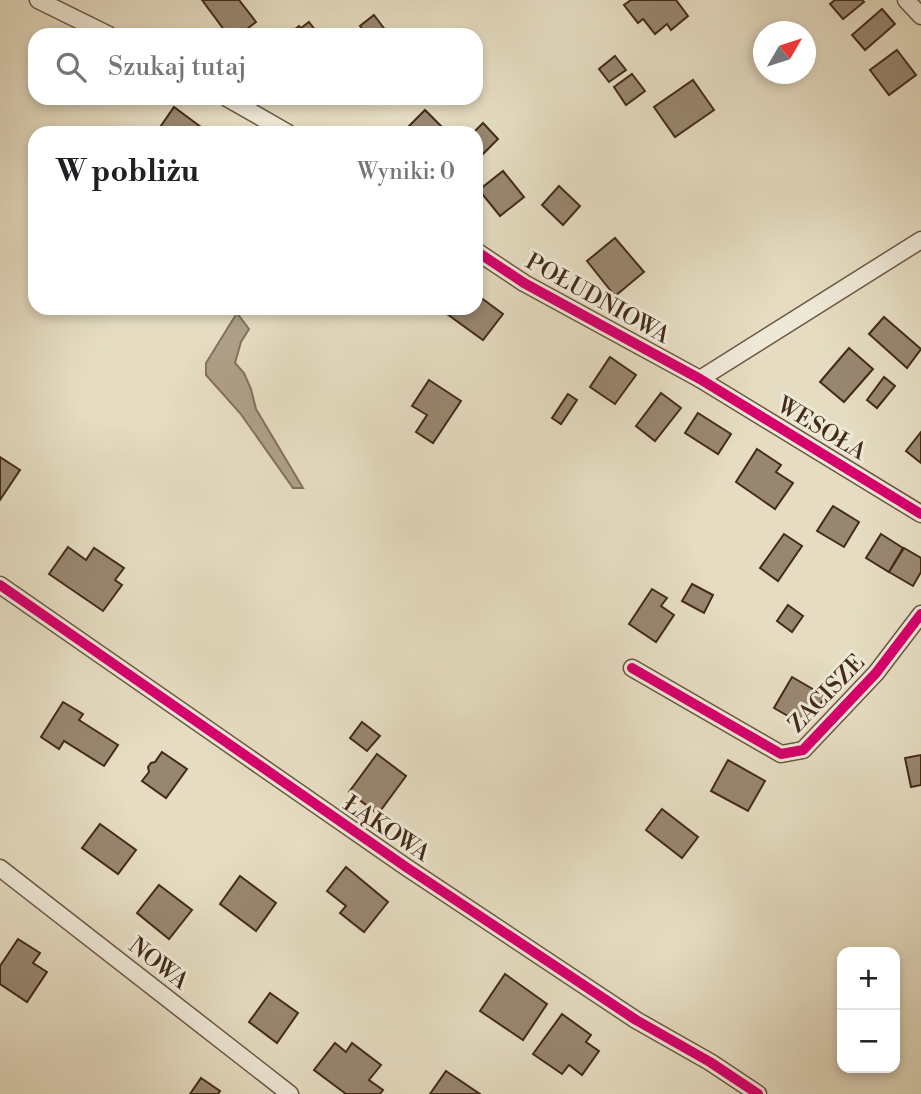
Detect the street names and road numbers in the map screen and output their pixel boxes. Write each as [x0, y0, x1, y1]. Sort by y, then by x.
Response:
street label: POŁUDNIOWA [521, 248, 676, 351]
street label: WESOŁA [771, 391, 872, 467]
street label: ZACISZE [783, 649, 871, 739]
street label: ŁĄKOWA [338, 790, 436, 869]
street label: NOWA [123, 932, 195, 997]

